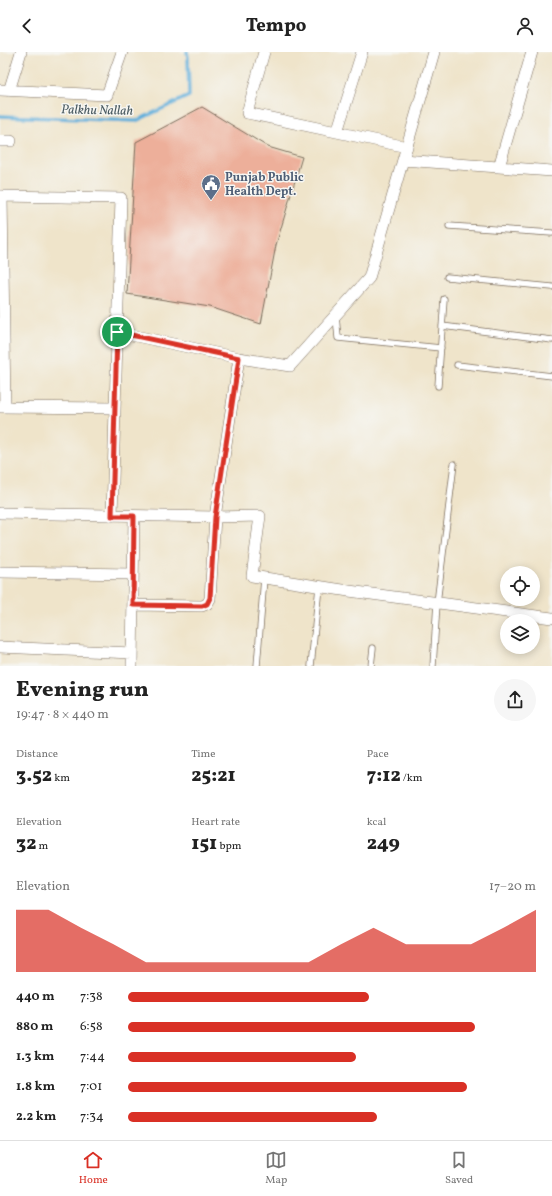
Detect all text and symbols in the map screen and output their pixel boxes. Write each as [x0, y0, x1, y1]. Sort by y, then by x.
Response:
text: Tempo [246, 14, 306, 39]
icon: back [16, 15, 38, 37]
icon: person [514, 15, 536, 37]
water label: Palkhu Nallah [61, 101, 134, 121]
place label: Punjab Public Health Dept. [225, 170, 304, 200]
public building icon: Punjab Public Health Dept. [200, 173, 222, 201]
pin [100, 315, 134, 349]
icon: arrive [106, 321, 128, 343]
map controls [500, 566, 540, 654]
button: locate [500, 566, 540, 606]
button: layers [500, 614, 540, 654]
text: Evening run [16, 675, 149, 706]
button: share [494, 679, 536, 721]
text: 19:47 · 8 × 440 m [16, 706, 109, 724]
text: Distance [16, 747, 58, 762]
text: Time [191, 747, 215, 762]
text: Pace [367, 747, 389, 762]
text: 3.52 [16, 762, 52, 790]
text: 25:21 [191, 762, 236, 790]
text: 7:12 [367, 762, 401, 790]
text: km [52, 771, 70, 786]
text: /km [401, 771, 423, 786]
text: Elevation [16, 815, 62, 830]
text: Heart rate [191, 815, 240, 830]
text: kcal [367, 815, 386, 830]
text: 32 [16, 830, 36, 858]
text: 151 [191, 830, 217, 858]
text: 249 [367, 830, 400, 858]
text: m [36, 839, 48, 854]
text: bpm [217, 839, 242, 854]
text: Elevation [16, 878, 70, 896]
text: 17–20 m [489, 878, 536, 896]
text: 440 m [16, 988, 55, 1006]
text: 7:38 [80, 988, 103, 1006]
text: 880 m [16, 1018, 53, 1036]
text: 6:58 [80, 1018, 103, 1036]
text: 1.3 km [16, 1048, 54, 1066]
text: 7:44 [80, 1048, 105, 1066]
text: 1.8 km [16, 1078, 55, 1096]
text: 7:01 [80, 1078, 102, 1096]
text: 2.2 km [16, 1108, 56, 1126]
text: 7:34 [80, 1108, 104, 1126]
tab: Home [79, 1149, 108, 1188]
tab: Map [265, 1149, 287, 1188]
tab: Saved [445, 1149, 473, 1188]

